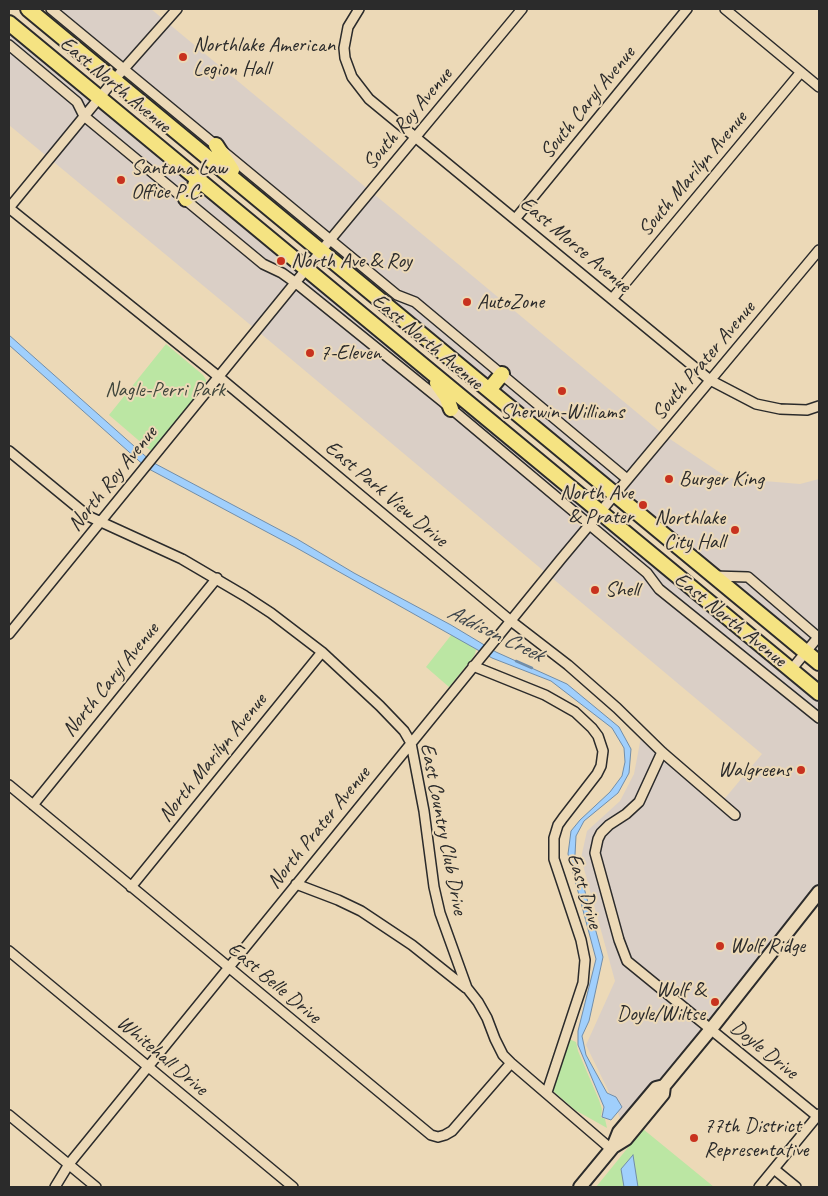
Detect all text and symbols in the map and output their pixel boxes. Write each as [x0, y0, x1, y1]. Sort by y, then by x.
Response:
street label: East North Avenue [54, 31, 176, 139]
place label: Northlake American Legion Hall [193, 32, 335, 82]
street label: South Caryl Avenue [535, 42, 641, 164]
marker: Northlake American Legion Hall [177, 51, 189, 63]
street label: South Roy Avenue [358, 63, 458, 175]
street label: South Marilyn Avenue [633, 106, 753, 242]
place label: Santana Law Office P.C. [131, 155, 227, 205]
marker: Santana Law Office P.C. [115, 174, 127, 186]
street label: East Morse Avenue [514, 191, 636, 299]
place label: North Ave & Roy [291, 248, 412, 274]
marker: North Ave & Roy [275, 255, 287, 267]
street label: East North Avenue [366, 288, 488, 396]
place label: AutoZone [477, 289, 544, 315]
marker: AutoZone [461, 296, 473, 308]
street label: South Prater Avenue [647, 296, 761, 426]
place label: 7-Eleven [320, 340, 381, 366]
marker: 7-Eleven [304, 347, 316, 359]
park label: Nagle-Perri Park [105, 377, 225, 403]
marker: Sherwin-Williams [556, 385, 568, 397]
place label: Sherwin-Williams [500, 399, 624, 425]
street label: North Roy Avenue [63, 421, 163, 537]
street label: East Park View Drive [319, 435, 453, 553]
place label: Burger King [679, 466, 764, 492]
marker: Burger King [663, 473, 675, 485]
place label: North Ave & Prater [560, 480, 633, 530]
marker: North Ave & Prater [637, 499, 649, 511]
place label: Northlake City Hall [655, 505, 725, 555]
marker: Northlake City Hall [729, 524, 741, 536]
street label: East North Avenue [669, 567, 791, 673]
place label: Shell [605, 577, 639, 603]
marker: Shell [589, 584, 601, 596]
water label: Addison Creek [443, 599, 547, 669]
street label: North Caryl Avenue [57, 618, 165, 742]
street label: North Marilyn Avenue [153, 689, 273, 827]
street label: East Country Club Drive [414, 741, 472, 917]
place label: Walgreens [718, 757, 791, 783]
street label: North Prater Avenue [262, 762, 376, 894]
marker: Walgreens [795, 764, 807, 776]
street label: East Drive [561, 850, 607, 932]
place label: Wolf Ridge [730, 933, 805, 959]
street label: East Belle Drive [222, 937, 326, 1029]
marker: Wolf Ridge [714, 940, 726, 952]
place label: Wolf & Doyle/Wiltse [617, 977, 705, 1027]
marker: Wolf & Doyle/Wiltse [709, 996, 721, 1008]
street label: Whitehall Drive [111, 1011, 213, 1101]
street label: Doyle Drive [725, 1015, 803, 1085]
place label: 77th District Representative [704, 1113, 808, 1163]
marker: 77th District Representative [688, 1132, 700, 1144]

